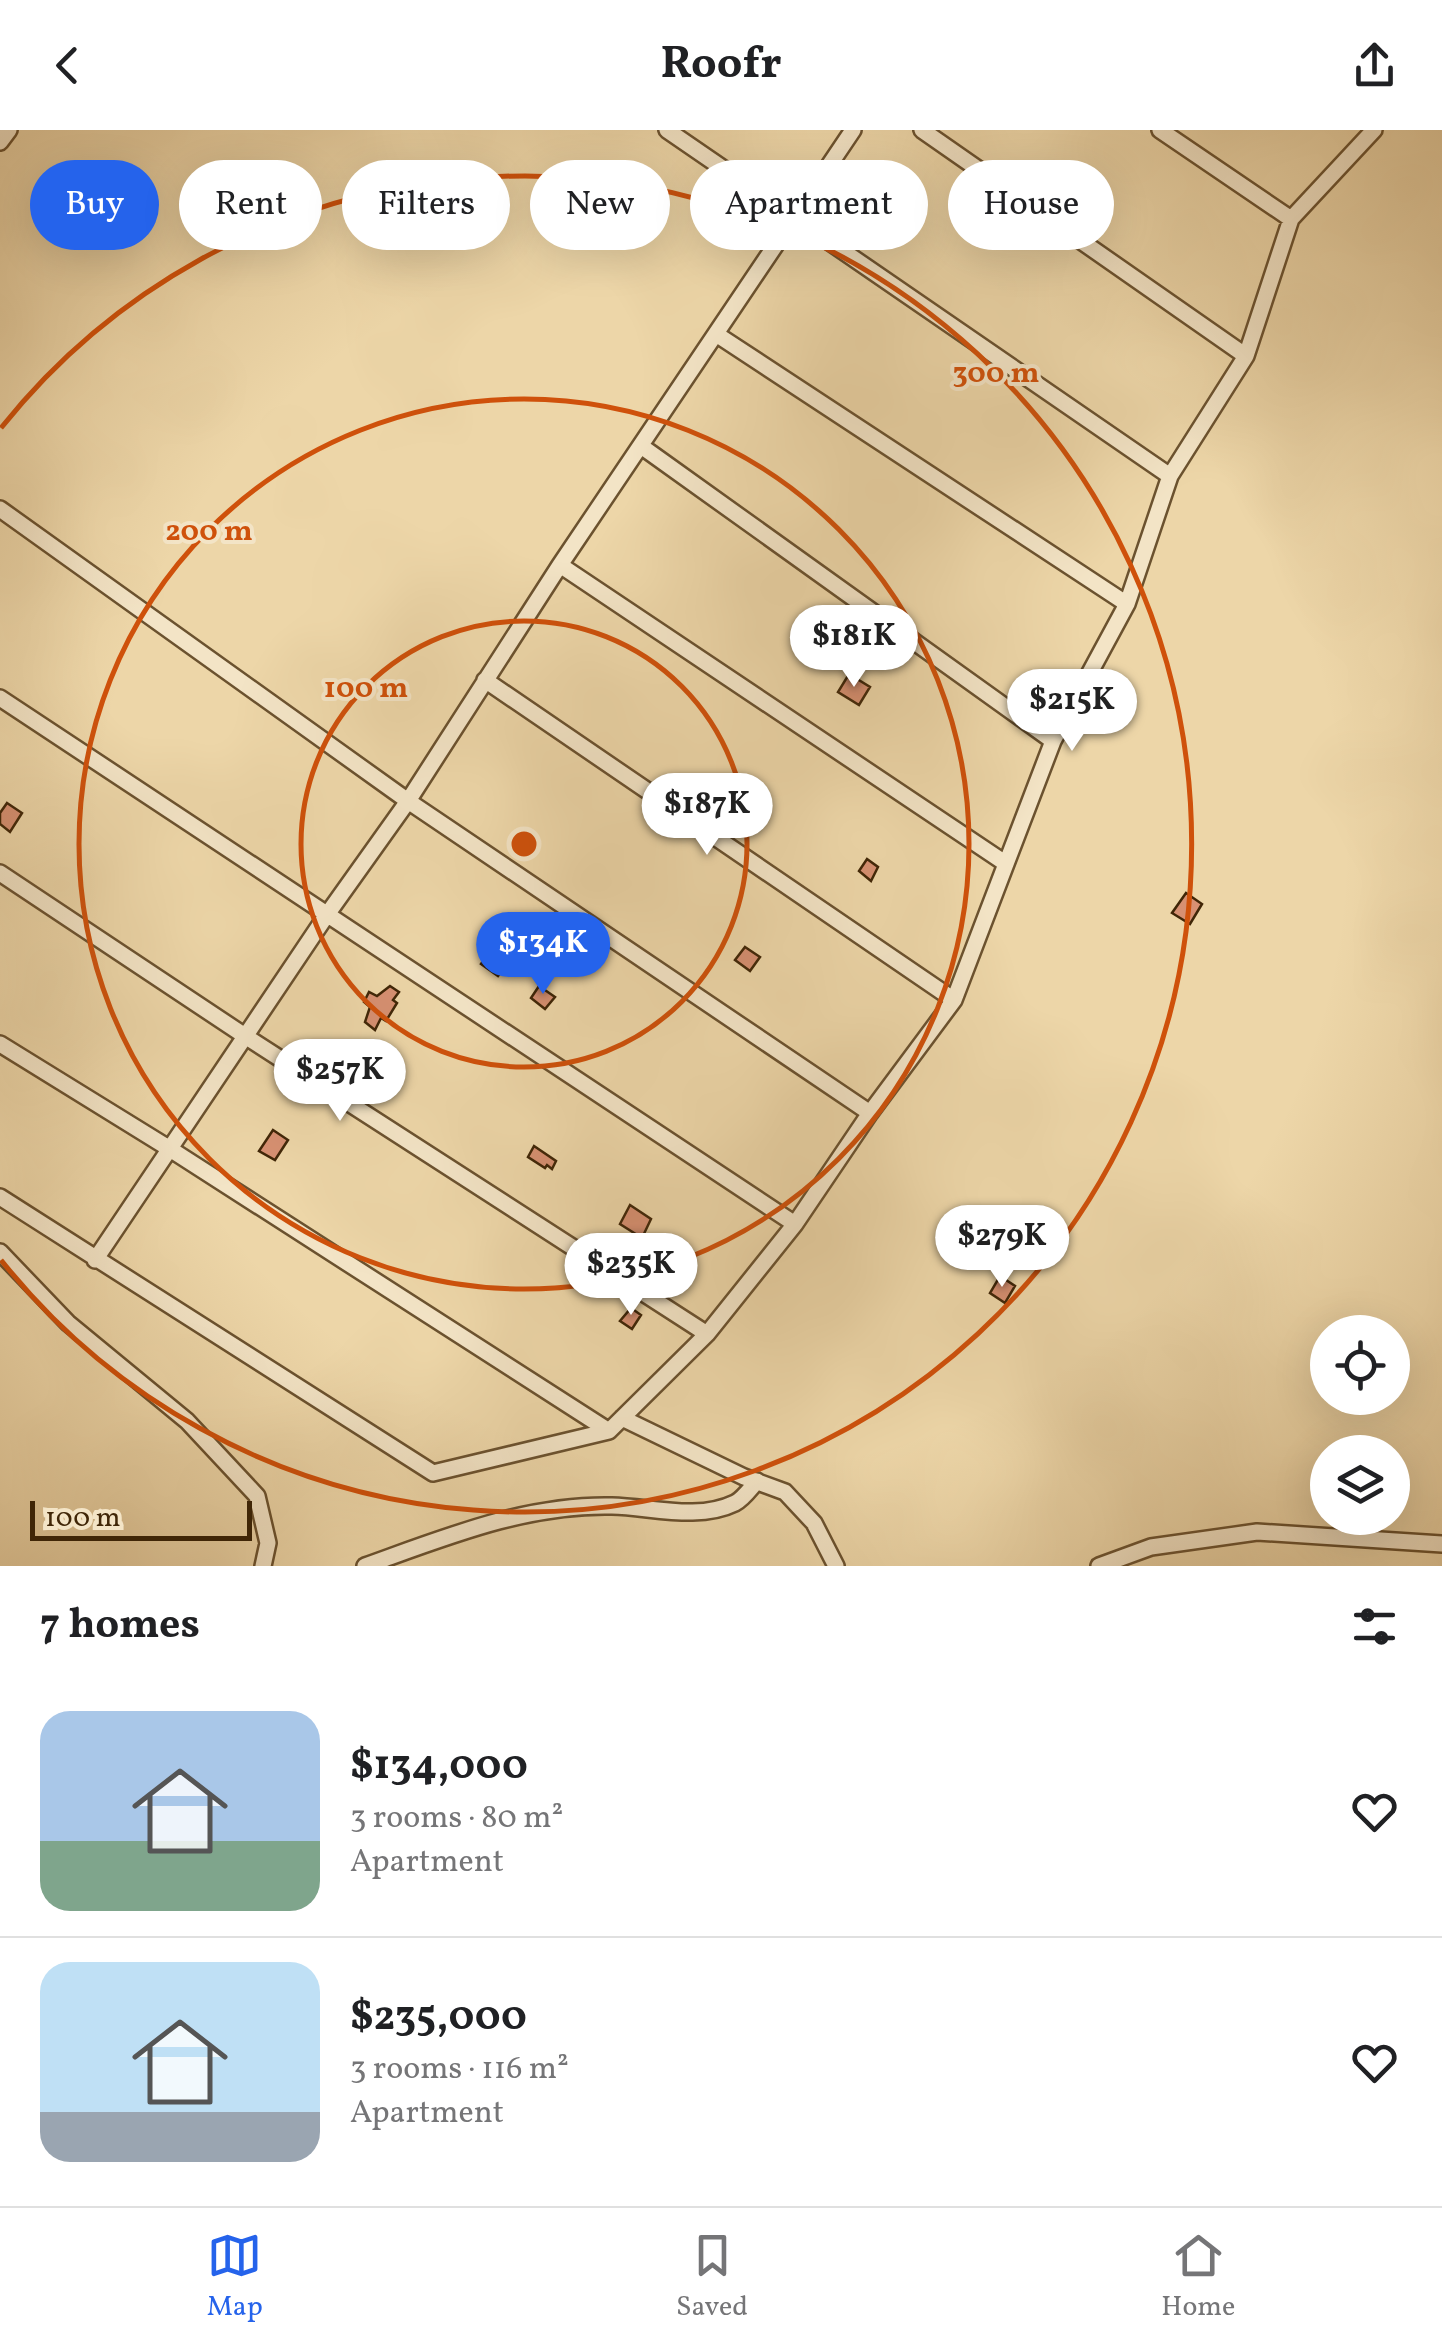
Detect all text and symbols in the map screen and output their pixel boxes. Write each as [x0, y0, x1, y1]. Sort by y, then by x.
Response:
text: Roofr [660, 34, 782, 97]
icon: back [40, 38, 95, 93]
icon: share [1347, 38, 1402, 93]
chip: Buy [30, 160, 159, 250]
chip: Rent [179, 160, 322, 250]
chip: Filters [342, 160, 510, 250]
chip: New [530, 160, 670, 250]
chip: Apartment [690, 160, 928, 250]
chip: House [948, 160, 1114, 250]
text: 300 m [952, 353, 1040, 395]
text: 200 m [165, 511, 253, 553]
pin: $181K [784, 605, 924, 690]
text: $181K [812, 615, 896, 659]
text: 100 m [324, 668, 408, 710]
pin: $215K [1002, 669, 1142, 754]
text: $215K [1029, 679, 1115, 723]
pin: $187K [637, 773, 777, 858]
text: $187K [664, 783, 750, 827]
centre of rings [506, 826, 542, 862]
pin: $134K [473, 912, 613, 997]
text: $134K [498, 922, 588, 966]
pin: $257K [270, 1039, 410, 1124]
text: $257K [296, 1049, 384, 1093]
pin: $279K [932, 1205, 1072, 1290]
text: $279K [957, 1215, 1047, 1259]
pin: $235K [561, 1233, 701, 1318]
text: $235K [587, 1243, 675, 1287]
map controls [1310, 1315, 1410, 1535]
button: locate [1310, 1315, 1410, 1415]
button: layers [1310, 1435, 1410, 1535]
scale bar [30, 1496, 252, 1540]
text: 100 m [45, 1499, 120, 1538]
text: 7 homes [40, 1597, 200, 1656]
icon: filters [1347, 1599, 1402, 1654]
text: $134,000 [350, 1738, 528, 1797]
icon: home [120, 1751, 240, 1871]
icon: heart [1347, 1784, 1402, 1839]
text: 3 rooms · 80 m² [350, 1797, 563, 1841]
text: Apartment [350, 1841, 504, 1885]
text: $235,000 [350, 1989, 527, 2048]
icon: home [120, 2002, 240, 2122]
icon: heart [1347, 2035, 1402, 2090]
text: 3 rooms · 116 m² [350, 2048, 569, 2092]
text: Apartment [350, 2092, 504, 2136]
tab: Map [207, 2228, 263, 2327]
tab: Saved [676, 2228, 748, 2327]
tab: Home [1161, 2228, 1235, 2327]

